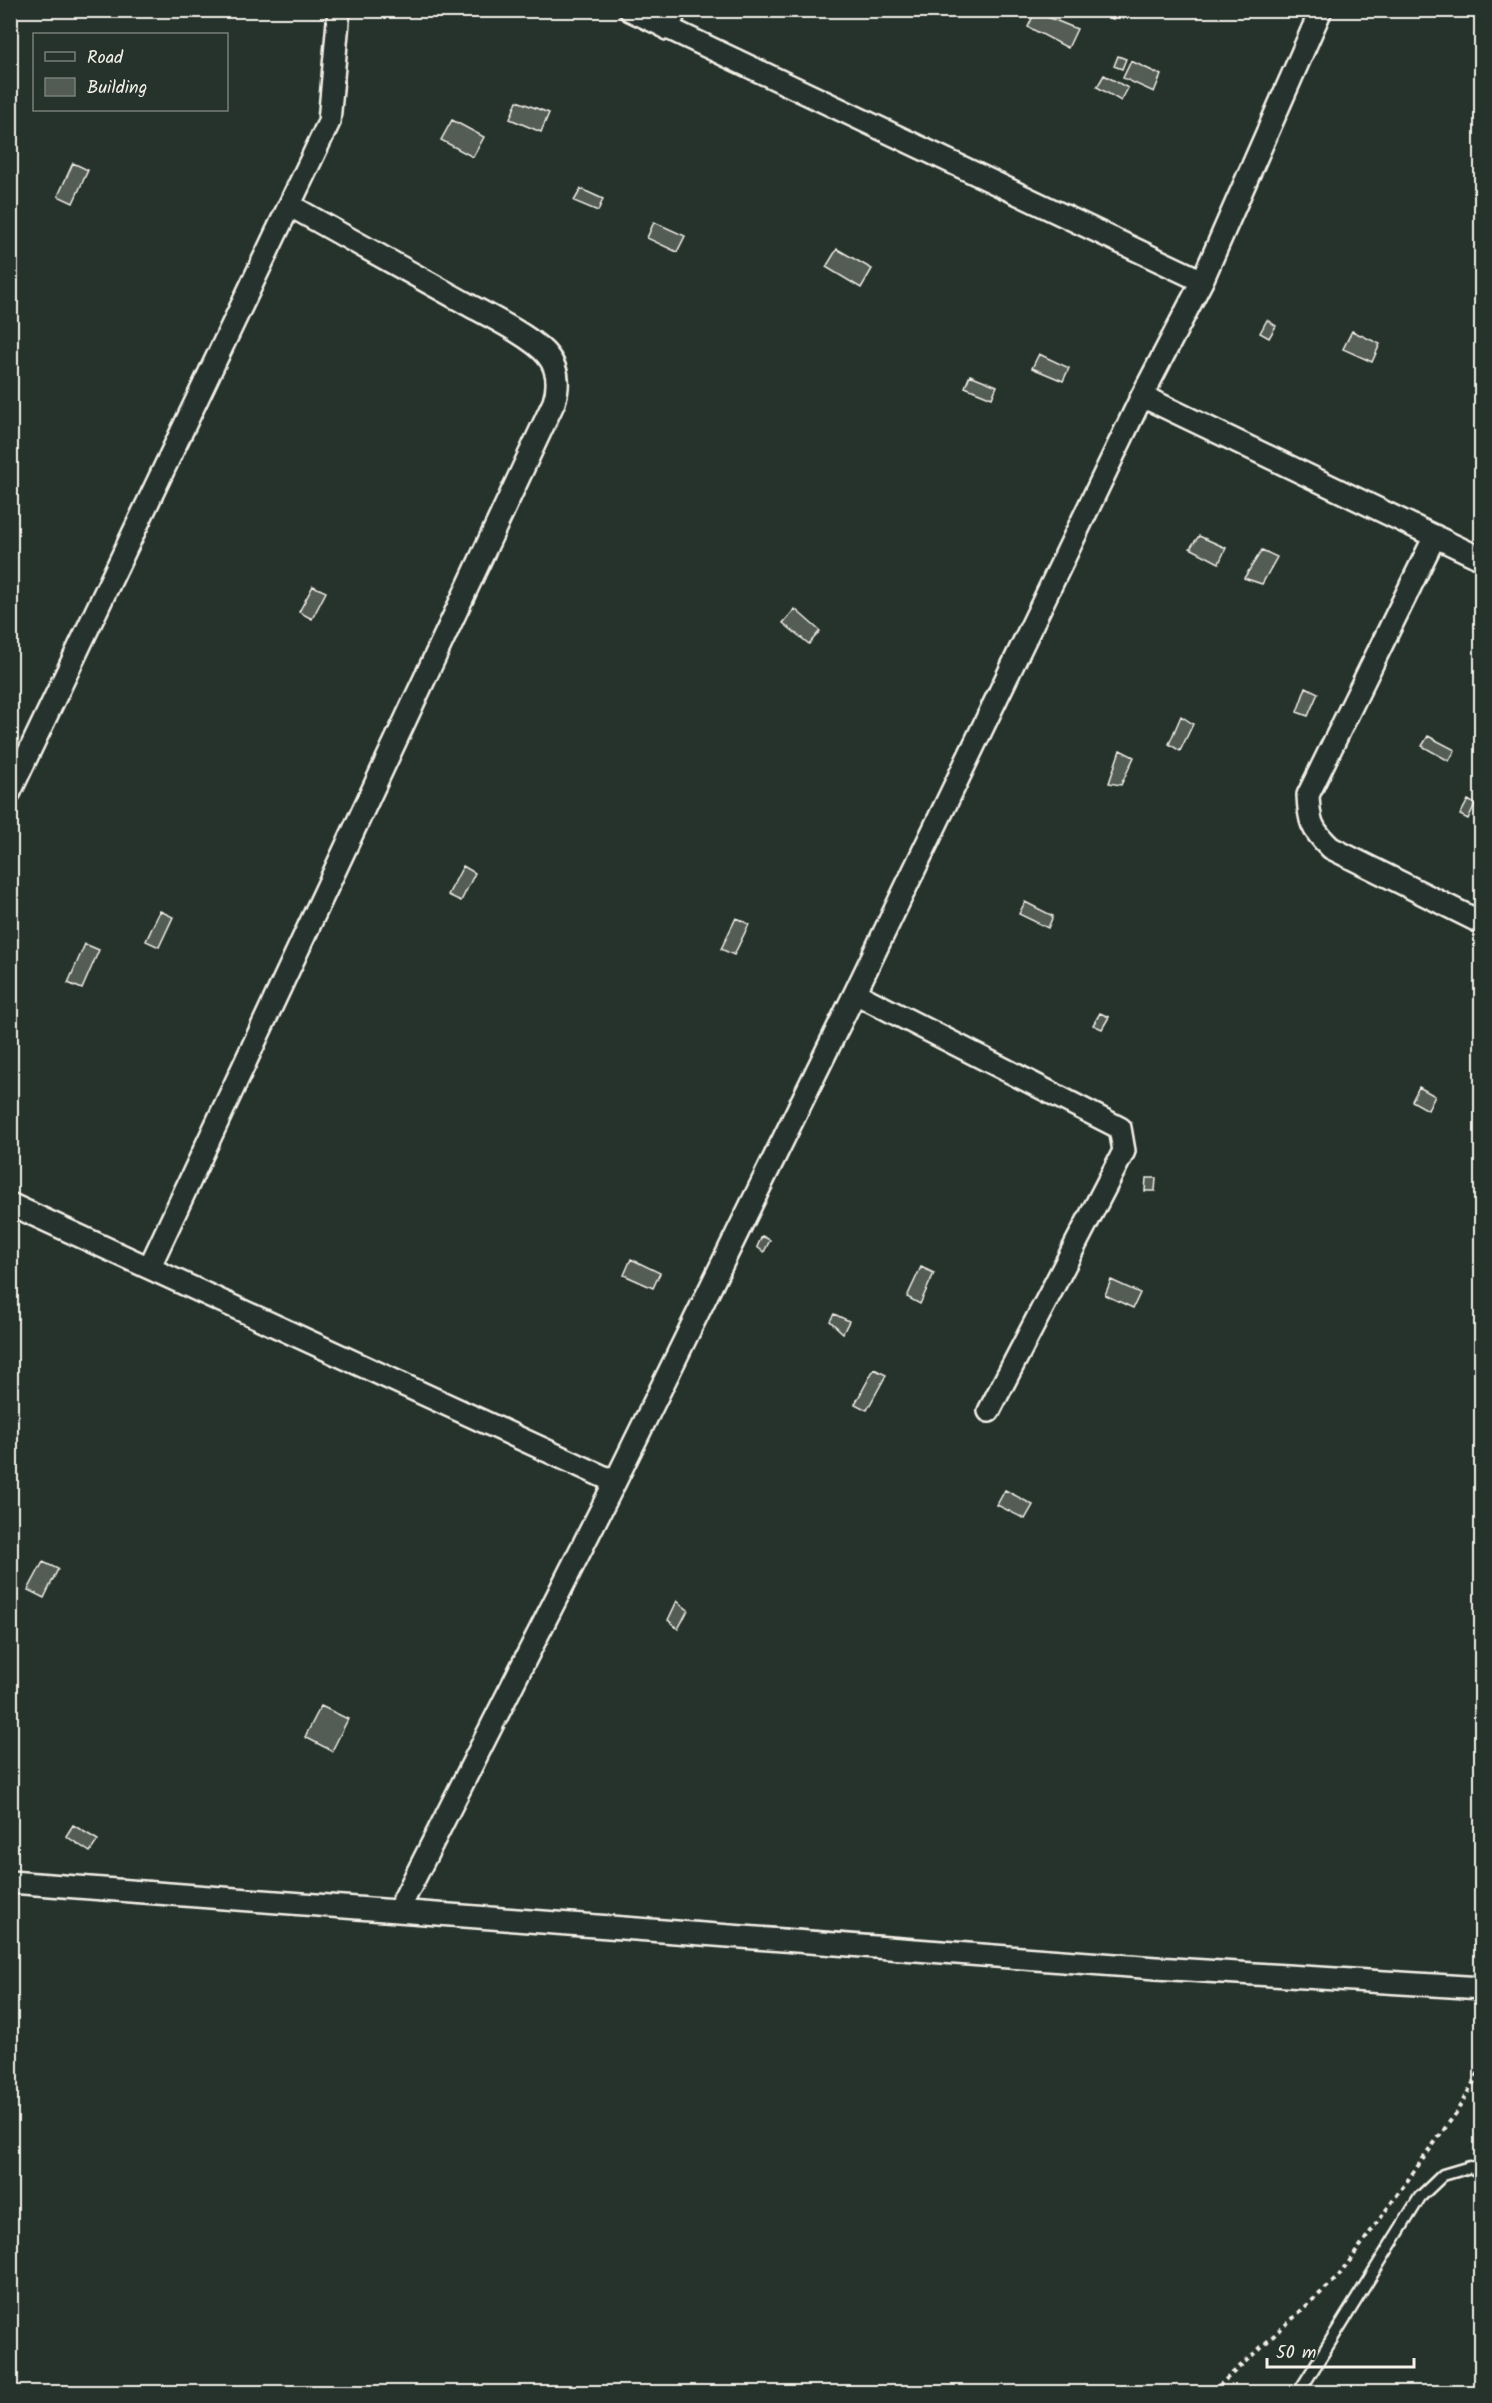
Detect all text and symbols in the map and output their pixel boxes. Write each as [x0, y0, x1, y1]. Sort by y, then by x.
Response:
legend [33, 33, 228, 111]
text: Road [87, 44, 124, 73]
text: Building [87, 74, 147, 103]
scale bar [1267, 2331, 1414, 2369]
text: 50 m [1276, 2339, 1316, 2368]

